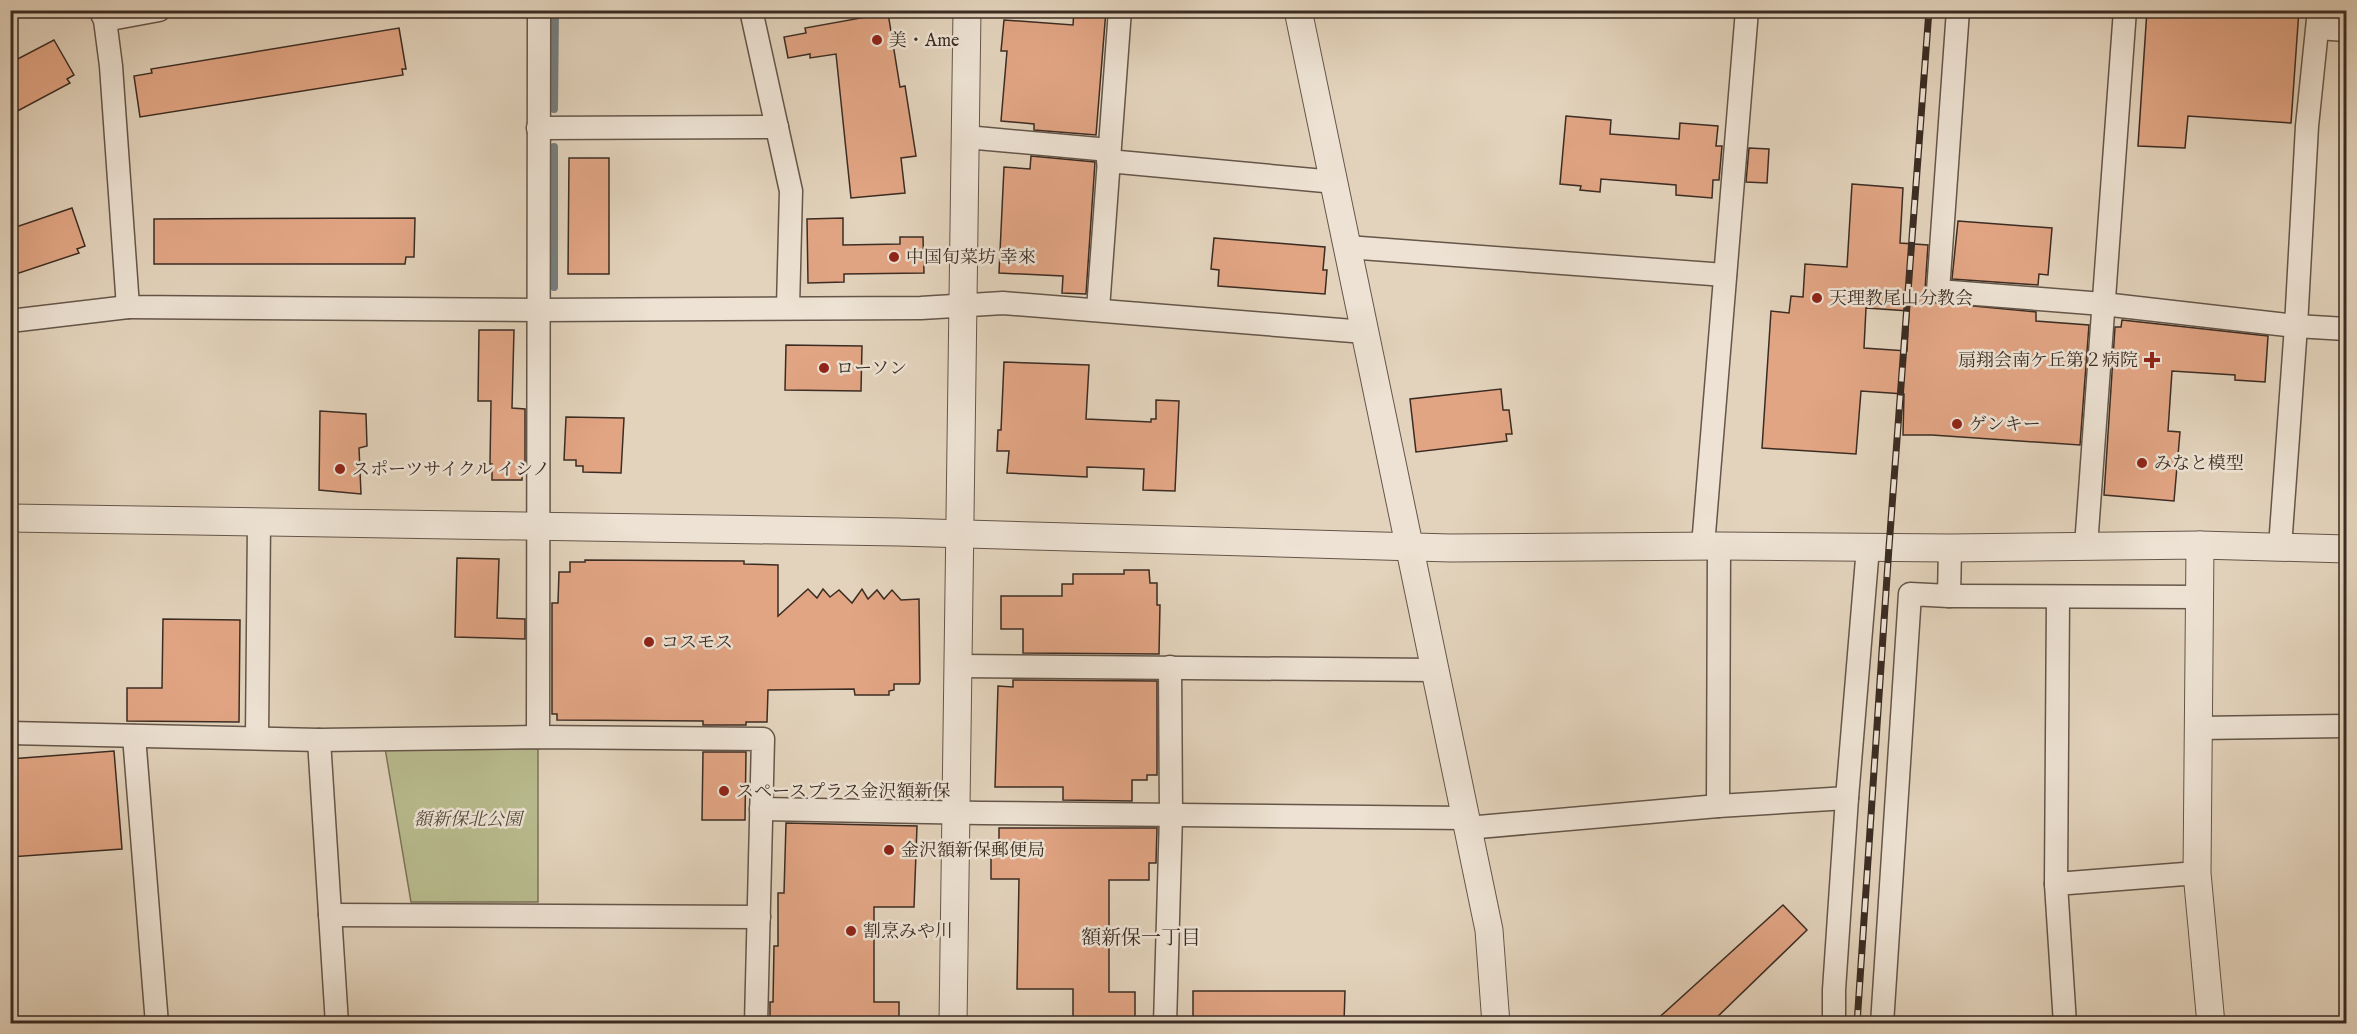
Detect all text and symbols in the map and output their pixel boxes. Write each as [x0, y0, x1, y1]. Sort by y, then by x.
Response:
place label: 美・Ame [889, 30, 959, 53]
marker: 美・Ame [870, 33, 884, 47]
place label: 中国旬菜坊 幸來 [906, 247, 1036, 270]
marker: 中国旬菜坊 幸來 [887, 250, 901, 264]
place label: 天理教尾山分教会 [1829, 288, 1973, 311]
marker: 天理教尾山分教会 [1810, 291, 1824, 305]
place label: 扇翔会南ケ丘第２病院 [1958, 350, 2138, 373]
marker: 扇翔会南ケ丘第２病院 [2143, 351, 2161, 369]
place label: ローソン [836, 358, 907, 381]
marker: ローソン [817, 361, 831, 375]
place label: ゲンキー [1969, 414, 2041, 437]
marker: ゲンキー [1950, 417, 1964, 431]
place label: みなと模型 [2154, 453, 2244, 476]
marker: みなと模型 [2135, 456, 2149, 470]
place label: スポーツサイクル イシノ [352, 459, 550, 482]
marker: スポーツサイクル イシノ [333, 462, 347, 476]
place label: コスモス [661, 632, 733, 655]
marker: コスモス [642, 635, 656, 649]
place label: スペースプラス金沢額新保 [736, 781, 951, 804]
marker: スペースプラス金沢額新保 [717, 784, 731, 798]
park label: 額新保北公園 [414, 809, 525, 832]
place label: 金沢額新保郵便局 [901, 840, 1045, 863]
marker: 金沢額新保郵便局 [882, 843, 896, 857]
place label: 割烹みや川 [863, 921, 953, 944]
marker: 割烹みや川 [844, 924, 858, 938]
district label: 額新保一丁目 [1081, 926, 1201, 951]

